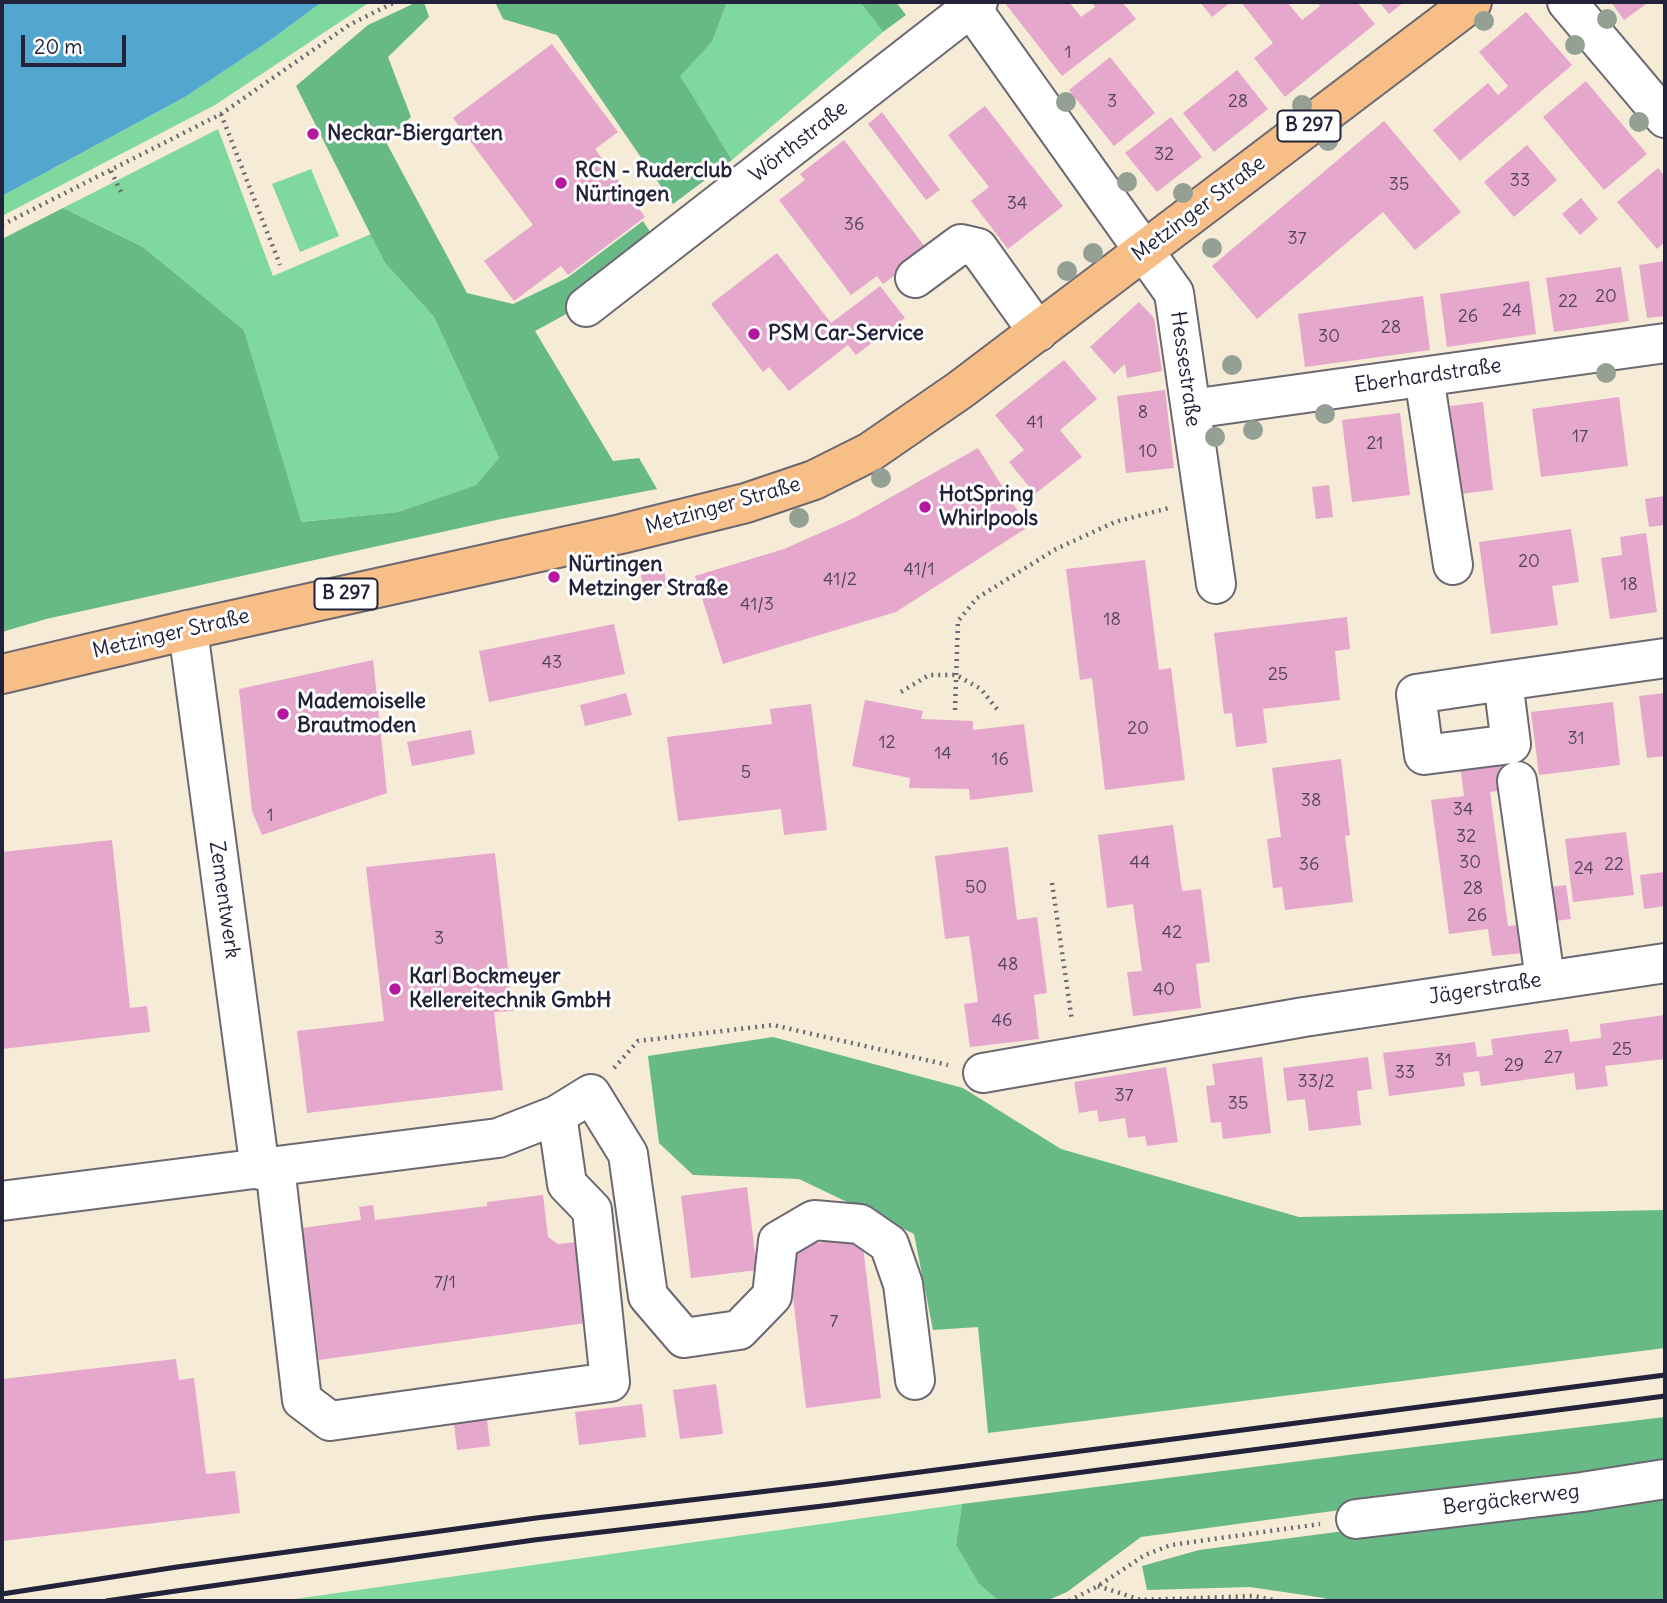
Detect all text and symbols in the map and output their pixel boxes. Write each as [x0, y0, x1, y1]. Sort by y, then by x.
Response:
scale bar [24, 21, 130, 65]
text: 20 m [34, 33, 83, 60]
house number: 1 [1064, 42, 1072, 64]
house number: 3 [1107, 91, 1117, 113]
house number: 28 [1228, 91, 1248, 113]
street label: Wörthstraße [745, 96, 853, 188]
road number: B 297 [1278, 110, 1340, 142]
place label: Neckar-Biergarten [327, 121, 503, 147]
marker: Neckar-Biergarten [305, 126, 321, 142]
house number: 32 [1154, 144, 1174, 166]
street label: Metzinger Straße [1127, 151, 1271, 267]
place label: RCN - Ruderclub Nürtingen [575, 158, 732, 208]
house number: 33 [1510, 170, 1530, 192]
house number: 35 [1389, 174, 1409, 196]
marker: RCN - Ruderclub Nürtingen [553, 175, 569, 191]
house number: 34 [1007, 193, 1027, 215]
house number: 36 [844, 214, 864, 236]
house number: 37 [1287, 228, 1307, 250]
house number: 20 [1595, 286, 1617, 308]
house number: 22 [1558, 291, 1578, 313]
house number: 24 [1502, 300, 1522, 322]
house number: 26 [1458, 306, 1478, 328]
street label: Hessestraße [1164, 310, 1206, 428]
house number: 28 [1381, 317, 1401, 339]
place label: PSM Car-Service [768, 321, 924, 347]
marker: PSM Car-Service [746, 326, 762, 342]
house number: 30 [1318, 326, 1340, 348]
street label: Eberhardstraße [1353, 353, 1503, 399]
house number: 8 [1138, 402, 1148, 424]
house number: 41 [1026, 412, 1044, 434]
house number: 17 [1572, 426, 1588, 448]
house number: 21 [1366, 433, 1384, 455]
house number: 10 [1139, 441, 1157, 463]
street label: Metzinger Straße [643, 472, 803, 540]
place label: HotSpring Whirlpools [939, 482, 1038, 532]
marker: HotSpring Whirlpools [917, 499, 933, 515]
house number: 20 [1518, 551, 1540, 573]
place label: Nürtingen Metzinger Straße [568, 552, 728, 602]
house number: 41/1 [903, 559, 935, 581]
marker: Nürtingen Metzinger Straße [546, 569, 562, 585]
house number: 41/2 [823, 569, 857, 591]
house number: 18 [1620, 574, 1638, 596]
road number: B 297 [314, 579, 378, 610]
house number: 41/3 [740, 594, 774, 616]
street label: Metzinger Straße [90, 604, 252, 664]
house number: 18 [1103, 609, 1121, 631]
house number: 43 [542, 652, 562, 674]
house number: 25 [1268, 664, 1288, 686]
place label: Mademoiselle Brautmoden [297, 689, 426, 739]
marker: Mademoiselle Brautmoden [275, 706, 291, 722]
house number: 20 [1127, 718, 1149, 740]
house number: 31 [1567, 728, 1585, 750]
house number: 12 [878, 732, 896, 754]
house number: 14 [934, 743, 952, 765]
house number: 16 [991, 749, 1009, 771]
house number: 5 [741, 762, 751, 784]
house number: 38 [1301, 790, 1321, 812]
house number: 34 [1453, 799, 1473, 821]
house number: 1 [266, 805, 274, 827]
house number: 32 [1456, 826, 1476, 848]
street label: Zementwerk [203, 840, 245, 960]
house number: 44 [1130, 852, 1150, 874]
house number: 30 [1459, 852, 1481, 874]
house number: 36 [1299, 854, 1319, 876]
house number: 22 [1604, 854, 1624, 876]
house number: 24 [1574, 858, 1594, 880]
house number: 50 [965, 877, 987, 899]
house number: 28 [1463, 878, 1483, 900]
house number: 26 [1467, 905, 1487, 927]
house number: 42 [1162, 922, 1182, 944]
house number: 3 [434, 928, 444, 950]
house number: 48 [998, 954, 1018, 976]
place label: Karl Bockmeyer Kellereitechnik GmbH [409, 964, 611, 1014]
street label: Jägerstraße [1427, 968, 1543, 1010]
house number: 40 [1153, 979, 1175, 1001]
marker: Karl Bockmeyer Kellereitechnik GmbH [387, 981, 403, 997]
house number: 46 [992, 1010, 1012, 1032]
house number: 25 [1612, 1039, 1632, 1061]
house number: 27 [1544, 1047, 1562, 1069]
house number: 31 [1434, 1050, 1452, 1072]
house number: 29 [1504, 1055, 1524, 1077]
house number: 33 [1395, 1062, 1415, 1084]
house number: 33/2 [1298, 1071, 1334, 1093]
house number: 37 [1114, 1085, 1134, 1107]
house number: 35 [1228, 1093, 1248, 1115]
house number: 7/1 [434, 1272, 456, 1294]
house number: 7 [830, 1311, 838, 1333]
street label: Bergäckerweg [1441, 1479, 1581, 1521]

